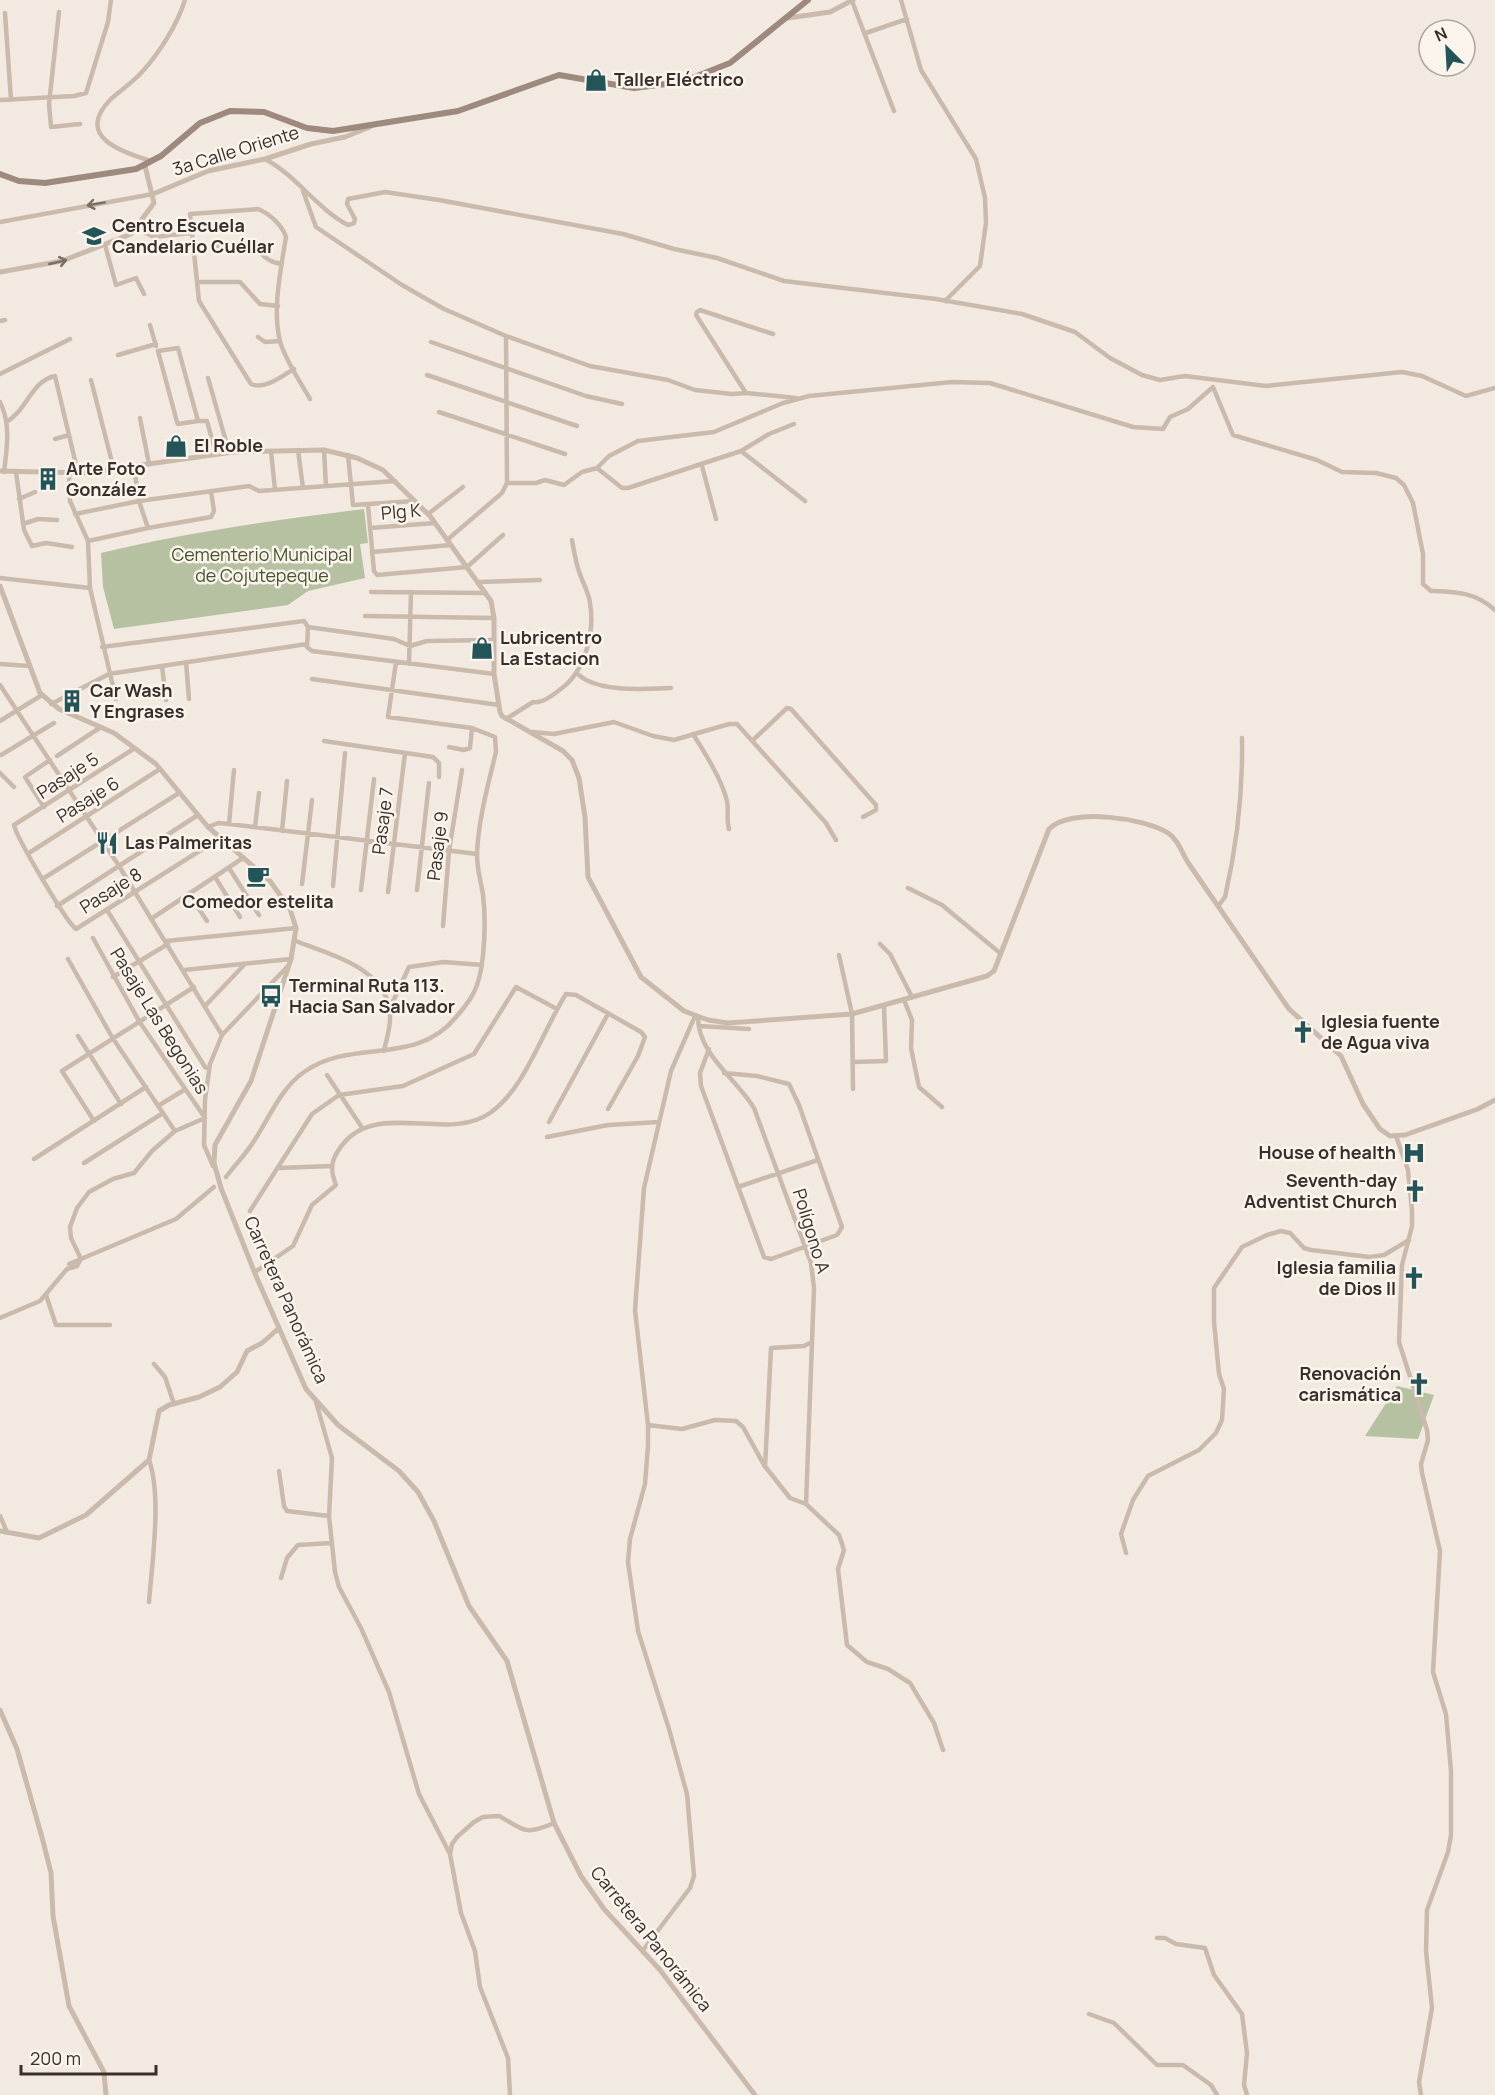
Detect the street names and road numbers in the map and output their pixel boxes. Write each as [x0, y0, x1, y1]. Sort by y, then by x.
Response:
street label: 3a Calle Oriente [170, 119, 302, 181]
street label: Plg K [380, 497, 422, 525]
street label: Pasaje 5 [32, 746, 103, 804]
street label: Pasaje 6 [52, 771, 123, 828]
street label: Pasaje 7 [366, 786, 398, 856]
street label: Pasaje 9 [421, 810, 453, 882]
street label: Pasaje 8 [75, 862, 146, 919]
street label: Pasaje Las Begonias [105, 943, 215, 1098]
street label: Polígono A [788, 1185, 836, 1277]
street label: Carretera Panorámica [239, 1212, 335, 1387]
street label: Carretera Panorámica [586, 1861, 718, 2016]

